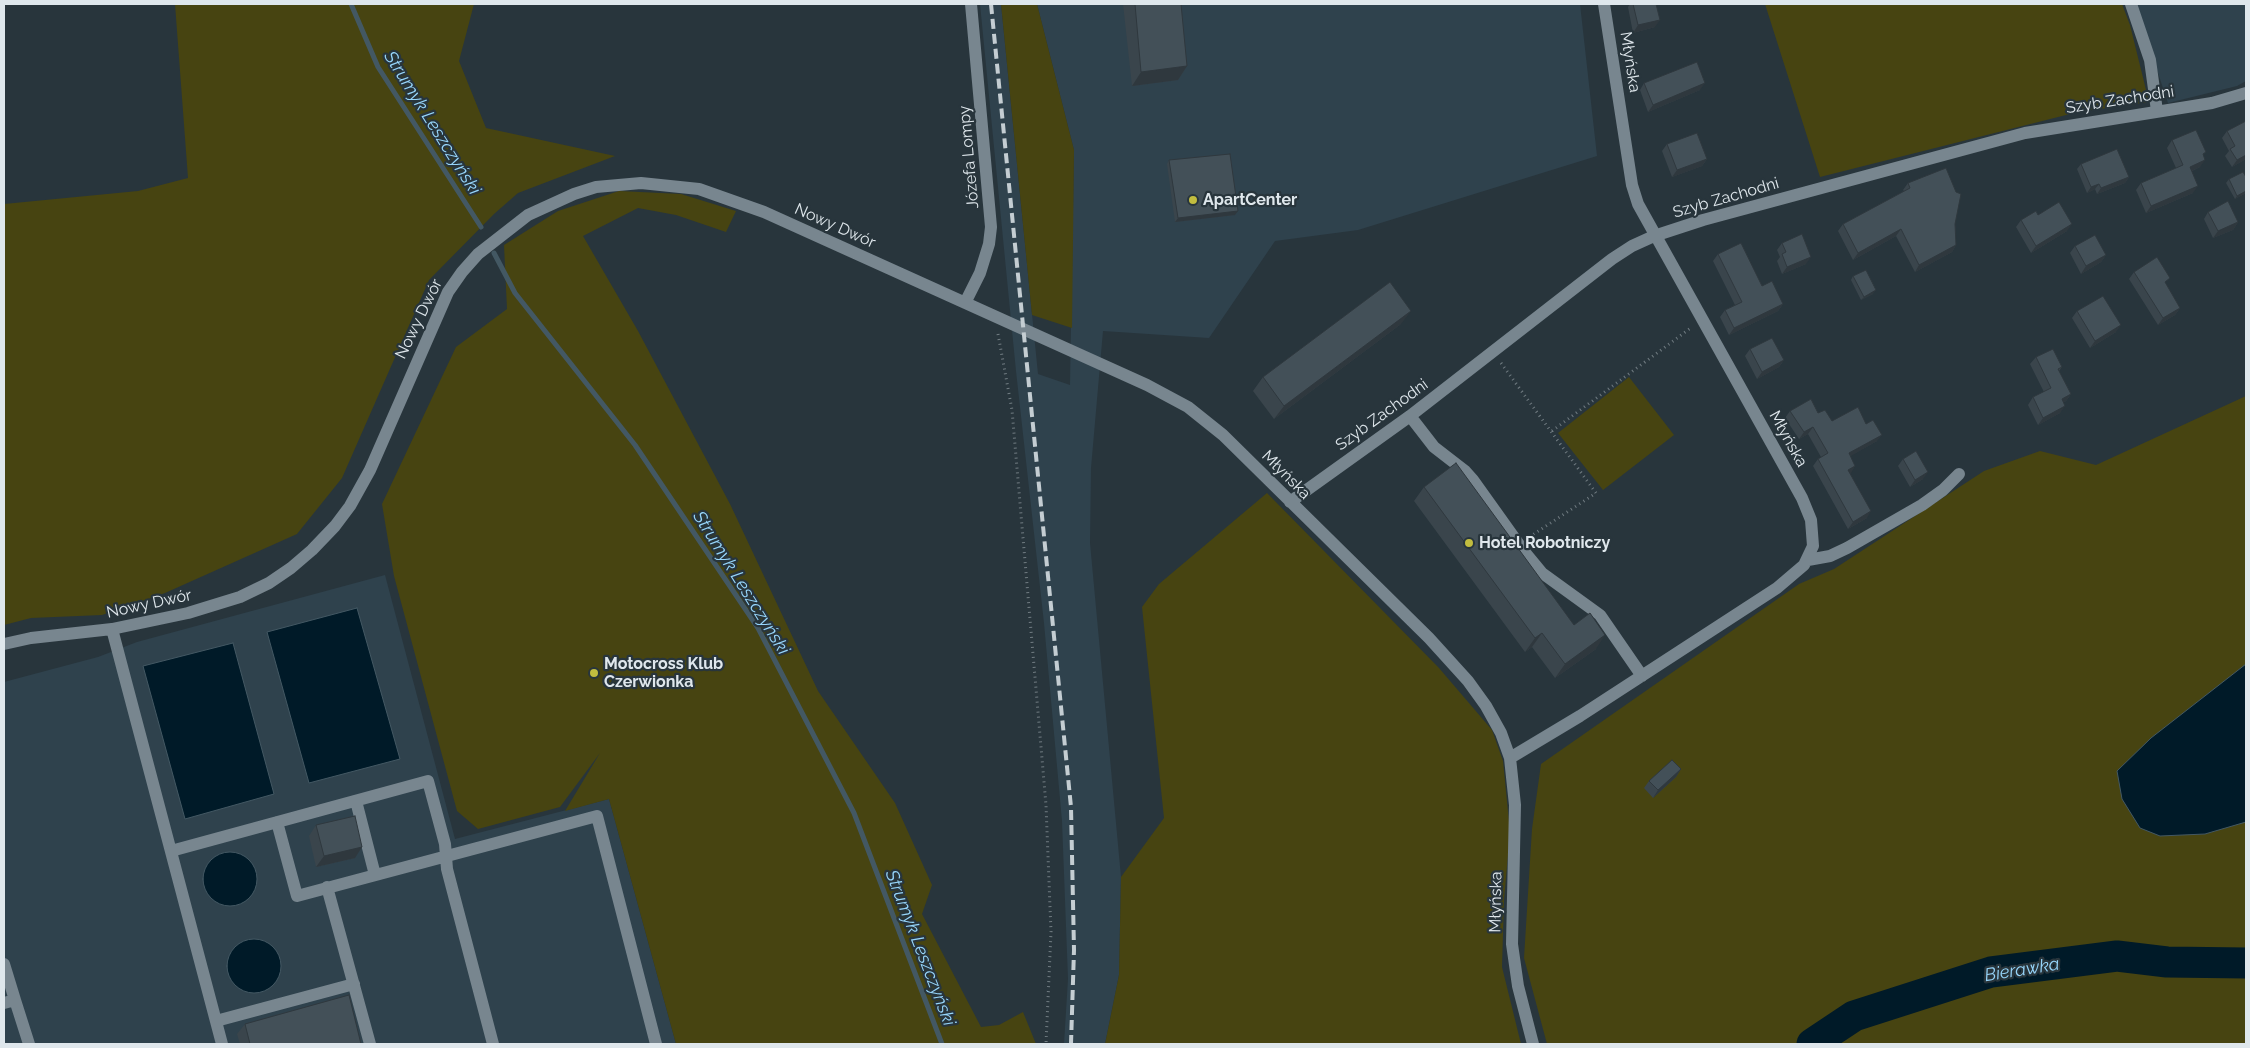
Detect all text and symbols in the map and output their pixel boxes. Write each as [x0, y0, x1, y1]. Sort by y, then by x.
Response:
street label: Młyńska [1616, 30, 1644, 94]
water label: Strumyk Leszczyński [379, 47, 485, 199]
street label: Szyb Zachodni [2064, 82, 2176, 118]
street label: Józefa Lompy [955, 105, 983, 209]
street label: Szyb Zachodni [1671, 174, 1781, 222]
place label: ApartCenter [1203, 190, 1297, 210]
marker: ApartCenter [1187, 194, 1199, 206]
street label: Nowy Dwór [792, 200, 878, 252]
street label: Nowy Dwór [391, 276, 447, 362]
street label: Szyb Zachodni [1332, 375, 1432, 455]
street label: Młyńska [1765, 408, 1811, 470]
street label: Młyńska [1258, 447, 1314, 503]
water label: Strumyk Leszczyński [688, 507, 794, 659]
place label: Hotel Robotniczy [1479, 533, 1610, 553]
marker: Hotel Robotniczy [1463, 537, 1475, 549]
street label: Nowy Dwór [105, 586, 193, 622]
place label: Motocross Klub Czerwionka [604, 654, 723, 692]
marker: Motocross Klub Czerwionka [588, 667, 600, 679]
water label: Strumyk Leszczyński [880, 867, 960, 1029]
street label: Młyńska [1486, 871, 1506, 933]
water label: Bierawka [1983, 953, 2061, 987]

